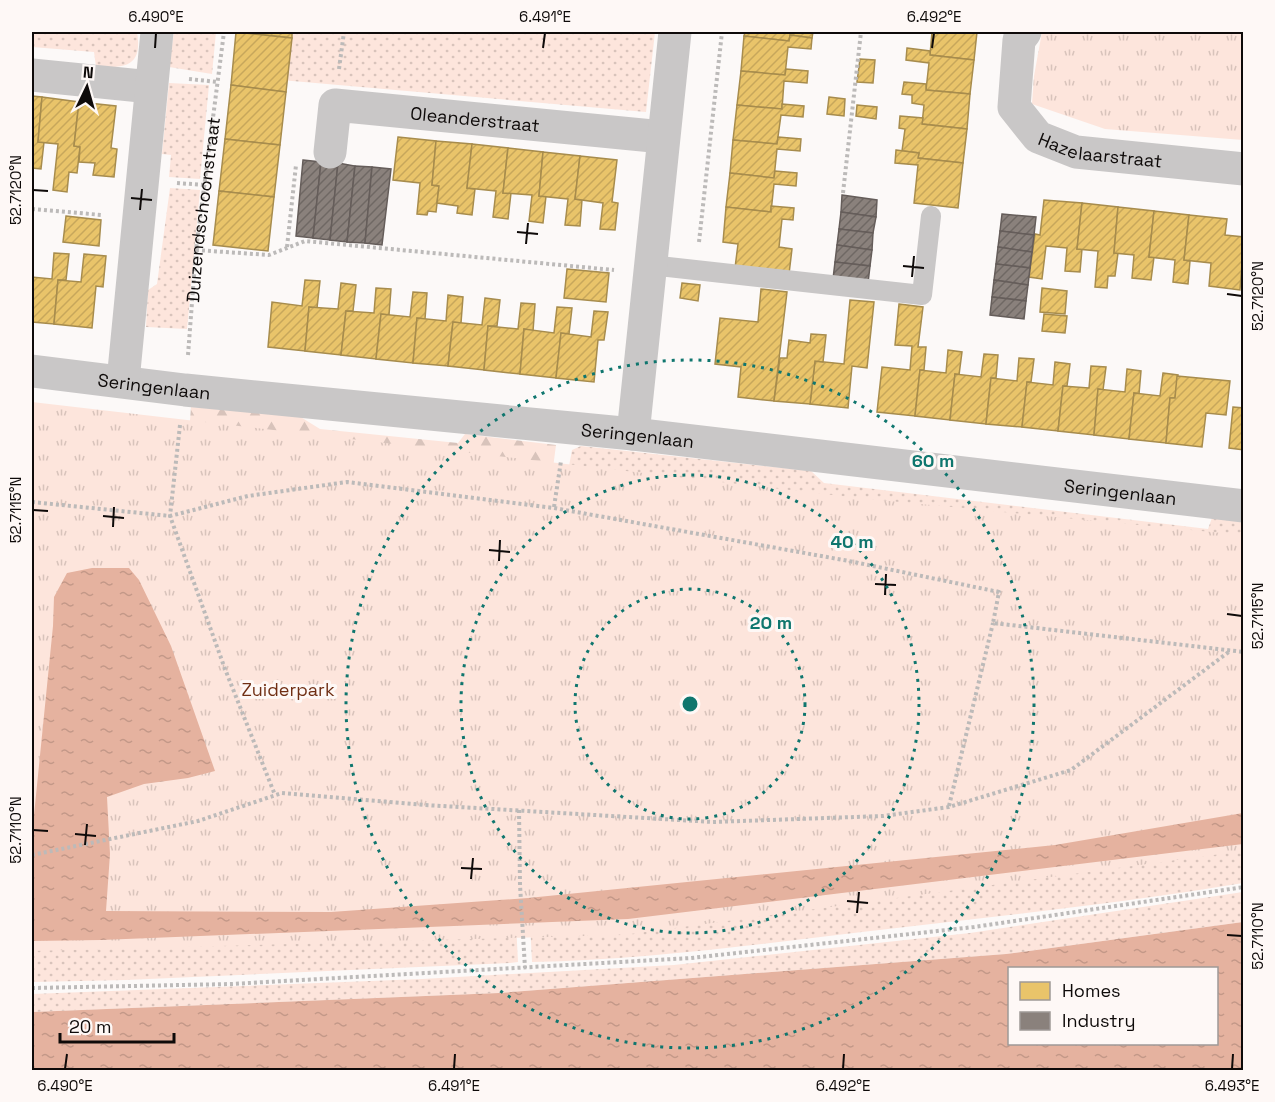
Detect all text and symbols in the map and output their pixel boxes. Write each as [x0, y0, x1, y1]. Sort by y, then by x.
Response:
text: 6.490°E [128, 7, 184, 26]
text: 6.491°E [519, 7, 571, 26]
text: 6.492°E [907, 7, 961, 26]
north arrow [57, 57, 117, 117]
text: N [82, 62, 95, 83]
street label: Oleanderstraat [409, 101, 541, 136]
street label: Duizendschoonstraat [181, 116, 224, 303]
street label: Hazelaarstraat [1035, 127, 1163, 172]
text: 52.7120°N [6, 155, 25, 225]
text: 52.7120°N [1248, 261, 1267, 331]
street label: Seringenlaan [96, 368, 212, 404]
street label: Seringenlaan [580, 417, 695, 453]
text: 60 m [912, 449, 954, 472]
street label: Seringenlaan [1063, 473, 1178, 509]
text: 52.7115°N [6, 477, 25, 543]
text: 40 m [830, 530, 874, 553]
text: 52.7115°N [1248, 583, 1267, 649]
text: 20 m [750, 611, 792, 634]
park label: Zuiderpark [241, 678, 335, 701]
centre of rings [680, 694, 700, 714]
text: 52.7110°N [6, 796, 25, 864]
text: 52.7110°N [1248, 902, 1267, 970]
legend [1008, 967, 1218, 1045]
text: Homes [1062, 979, 1121, 1002]
scale bar [60, 1006, 174, 1044]
text: Industry [1062, 1009, 1135, 1032]
text: 20 m [69, 1015, 112, 1038]
text: 6.490°E [37, 1076, 93, 1095]
text: 6.491°E [428, 1076, 480, 1095]
text: 6.492°E [816, 1076, 870, 1095]
text: 6.493°E [1205, 1076, 1259, 1095]

